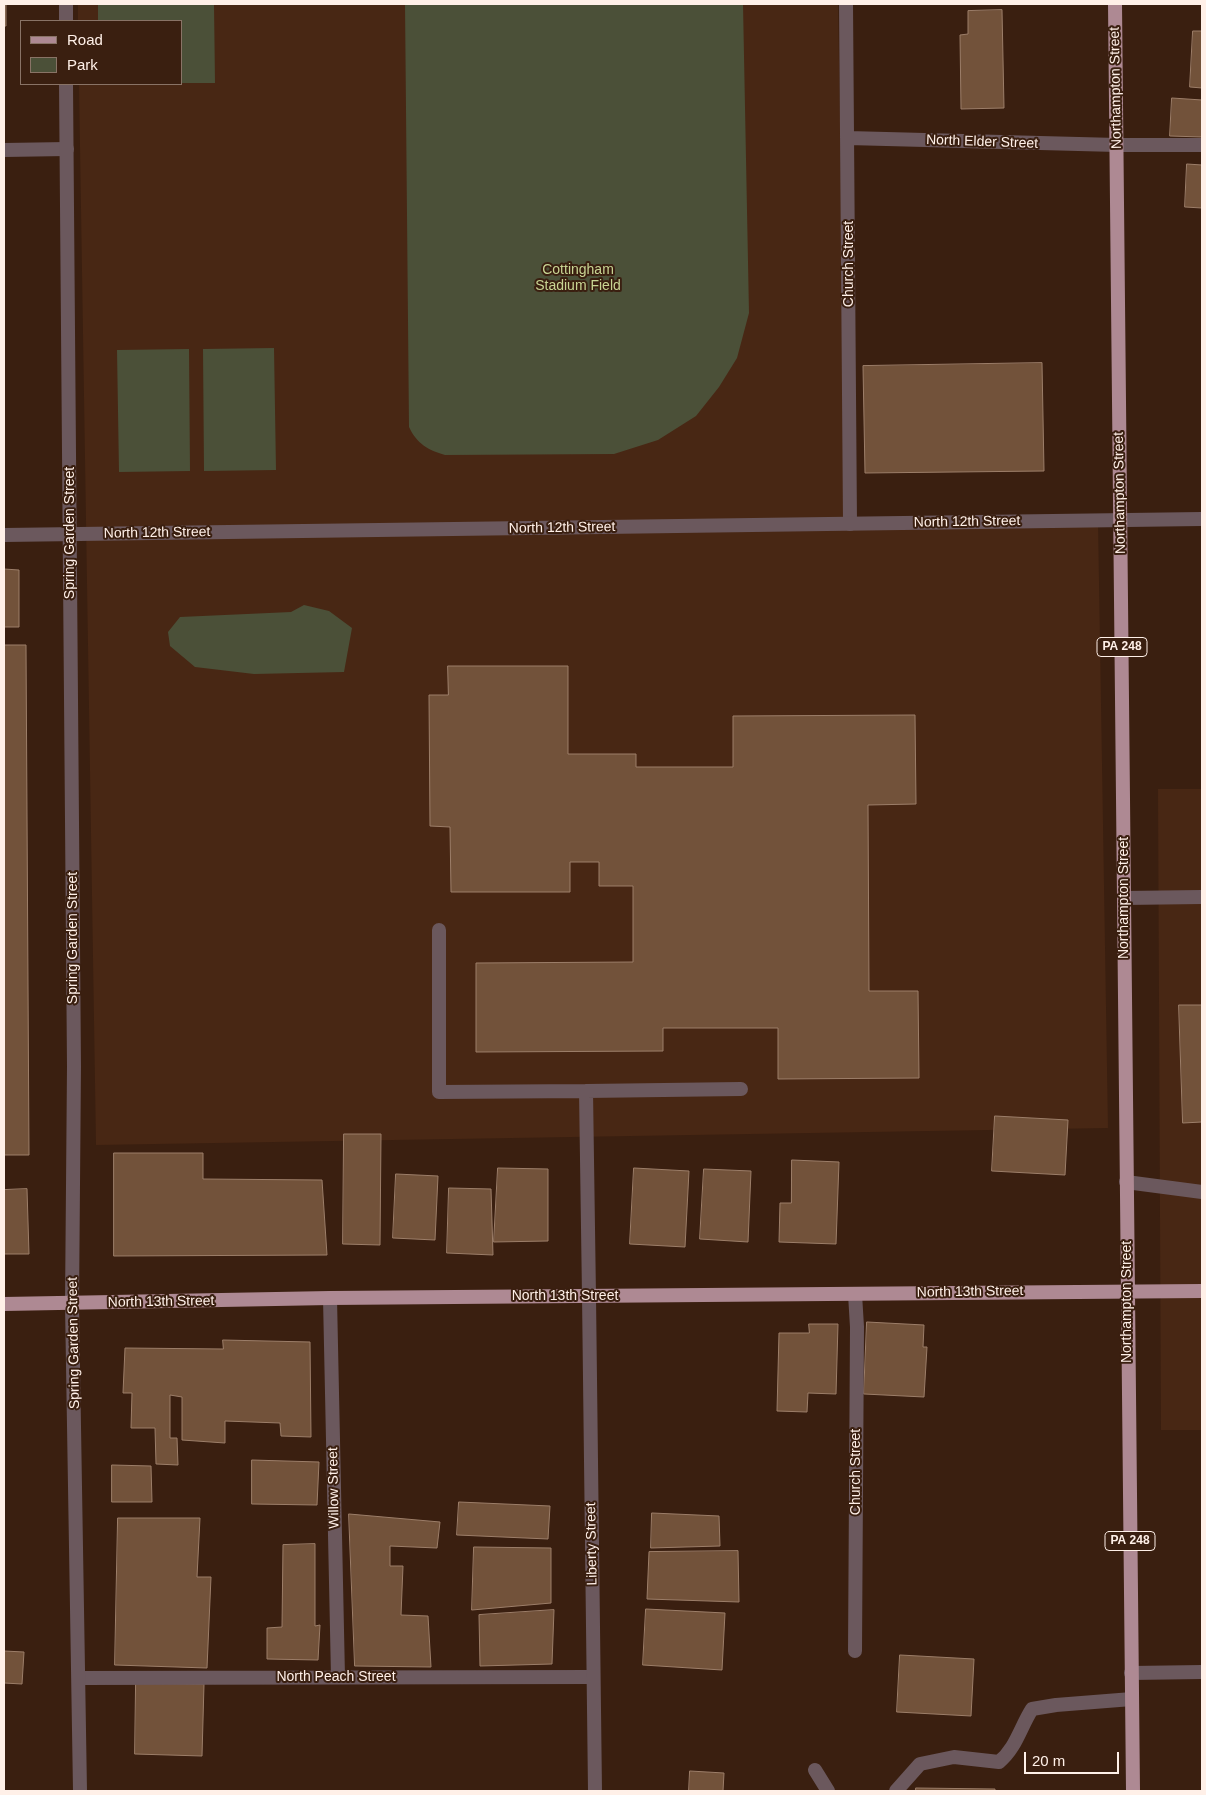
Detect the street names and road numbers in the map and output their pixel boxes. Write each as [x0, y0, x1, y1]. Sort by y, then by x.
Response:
street label: Northampton Street [1107, 27, 1125, 149]
street label: North Elder Street [926, 132, 1038, 152]
street label: Church Street [841, 221, 857, 307]
street label: Northampton Street [1111, 432, 1129, 554]
street label: Spring Garden Street [62, 467, 78, 599]
street label: North 12th Street [914, 513, 1020, 531]
street label: North 12th Street [509, 519, 615, 537]
street label: North 12th Street [104, 524, 210, 542]
road number: PA 248 [1097, 638, 1147, 656]
street label: Northampton Street [1116, 837, 1132, 959]
street label: Spring Garden Street [65, 872, 81, 1004]
street label: Northampton Street [1119, 1241, 1135, 1363]
street label: Spring Garden Street [64, 1277, 84, 1409]
street label: North 13th Street [917, 1283, 1023, 1301]
street label: North 13th Street [512, 1288, 618, 1304]
street label: North 13th Street [108, 1293, 214, 1311]
street label: Church Street [848, 1429, 864, 1515]
street label: Willow Street [325, 1447, 343, 1529]
street label: Liberty Street [583, 1502, 601, 1586]
road number: PA 248 [1105, 1532, 1155, 1550]
street label: North Peach Street [276, 1669, 396, 1685]

